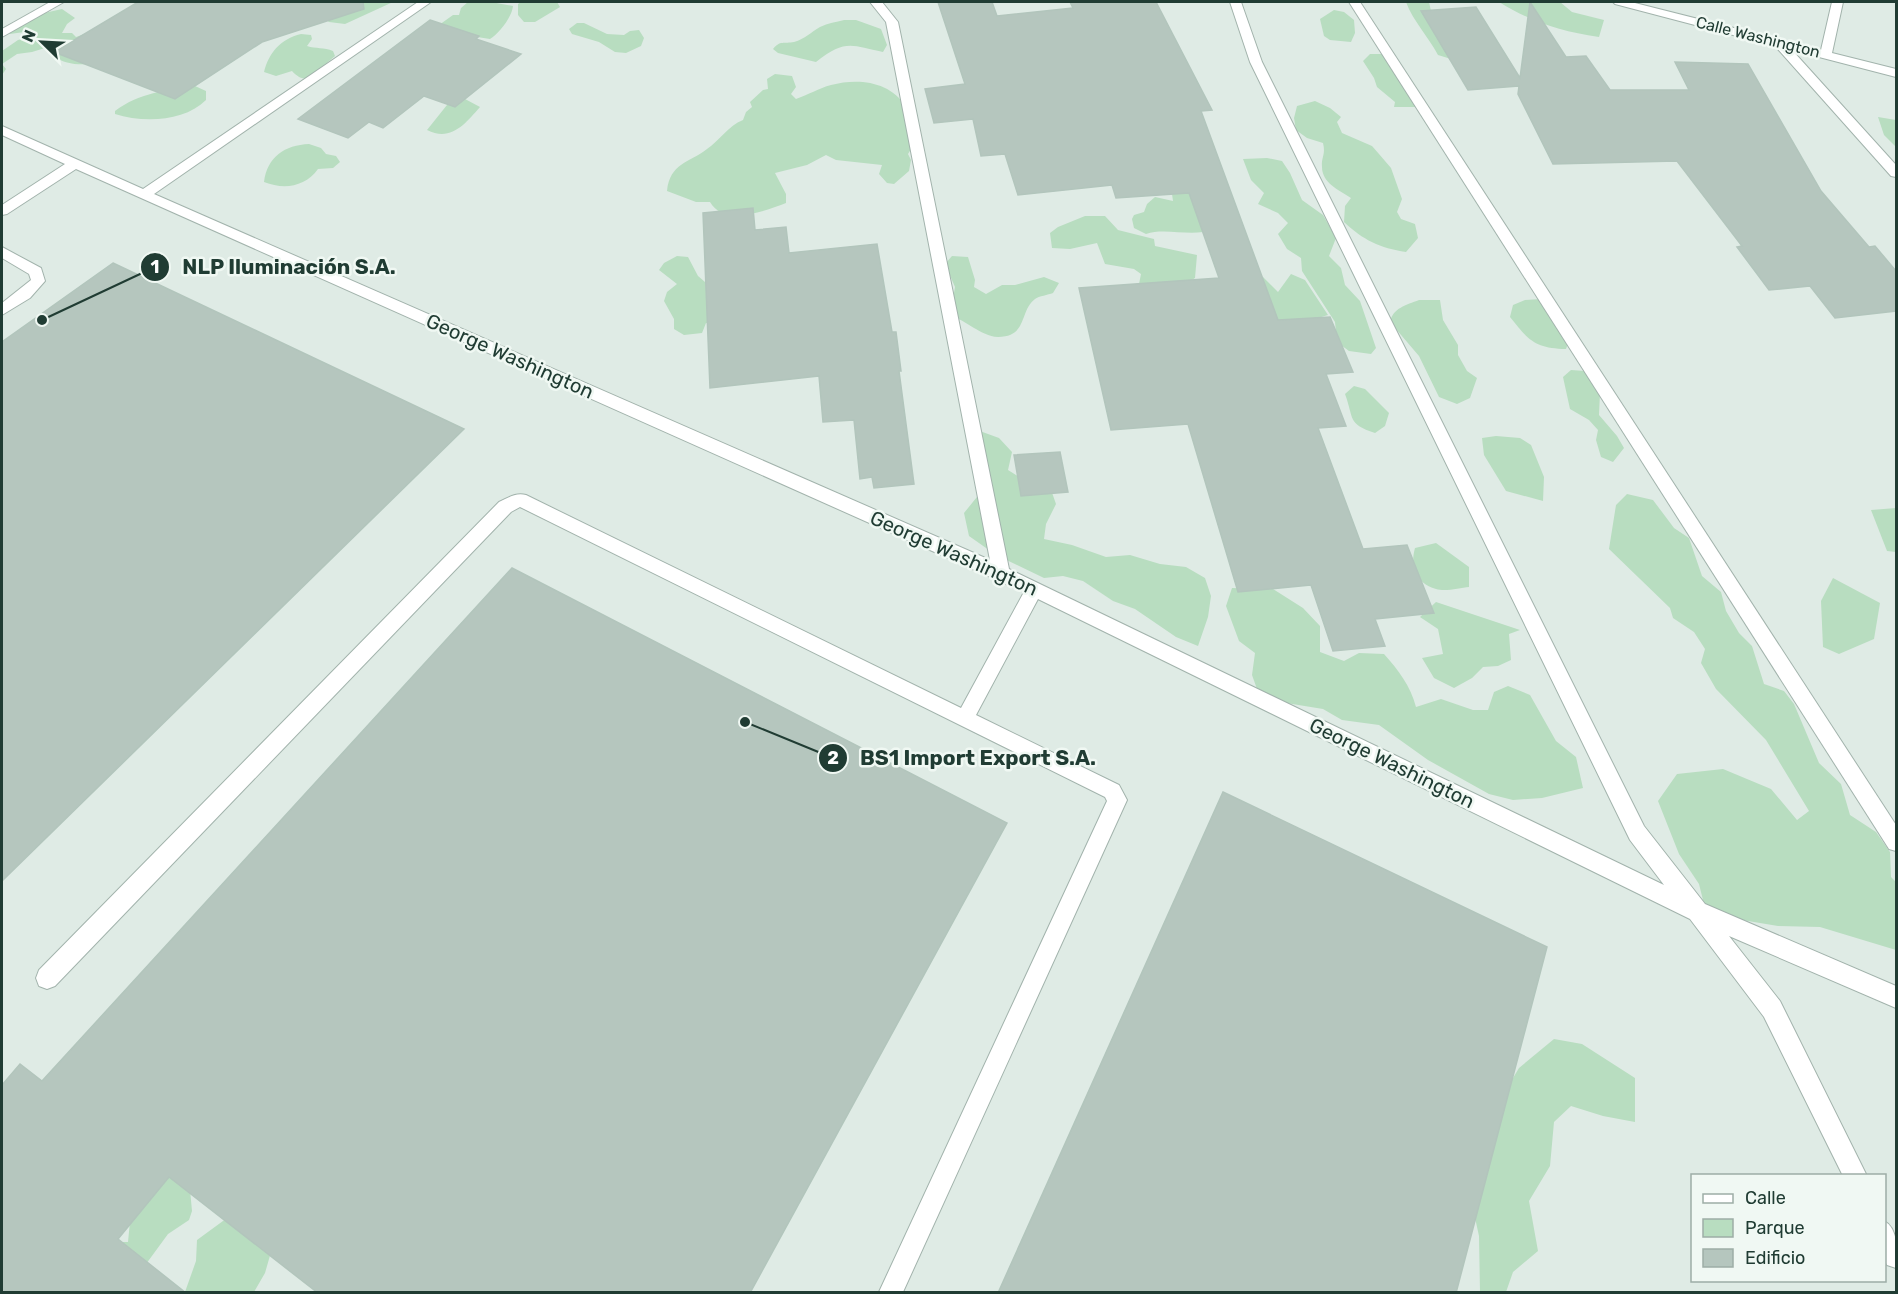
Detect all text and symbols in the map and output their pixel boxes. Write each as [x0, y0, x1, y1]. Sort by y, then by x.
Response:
north arrow [12, 12, 72, 72]
street label: Calle Washington [1694, 12, 1822, 62]
text: N [18, 27, 40, 45]
callout: NLP Iluminación S.A. [140, 247, 408, 286]
text: NLP Iluminación S.A. [182, 254, 396, 279]
text: 1 [151, 256, 159, 278]
street label: George Washington [423, 308, 597, 404]
street label: George Washington [867, 505, 1041, 601]
street label: George Washington [1306, 713, 1478, 813]
callout: BS1 Import Export S.A. [818, 739, 1108, 778]
text: BS1 Import Export S.A. [860, 745, 1096, 770]
text: 2 [827, 747, 839, 769]
legend [1691, 1174, 1886, 1282]
text: Calle [1745, 1187, 1786, 1209]
text: Parque [1745, 1217, 1805, 1239]
text: Edificio [1745, 1247, 1805, 1269]

